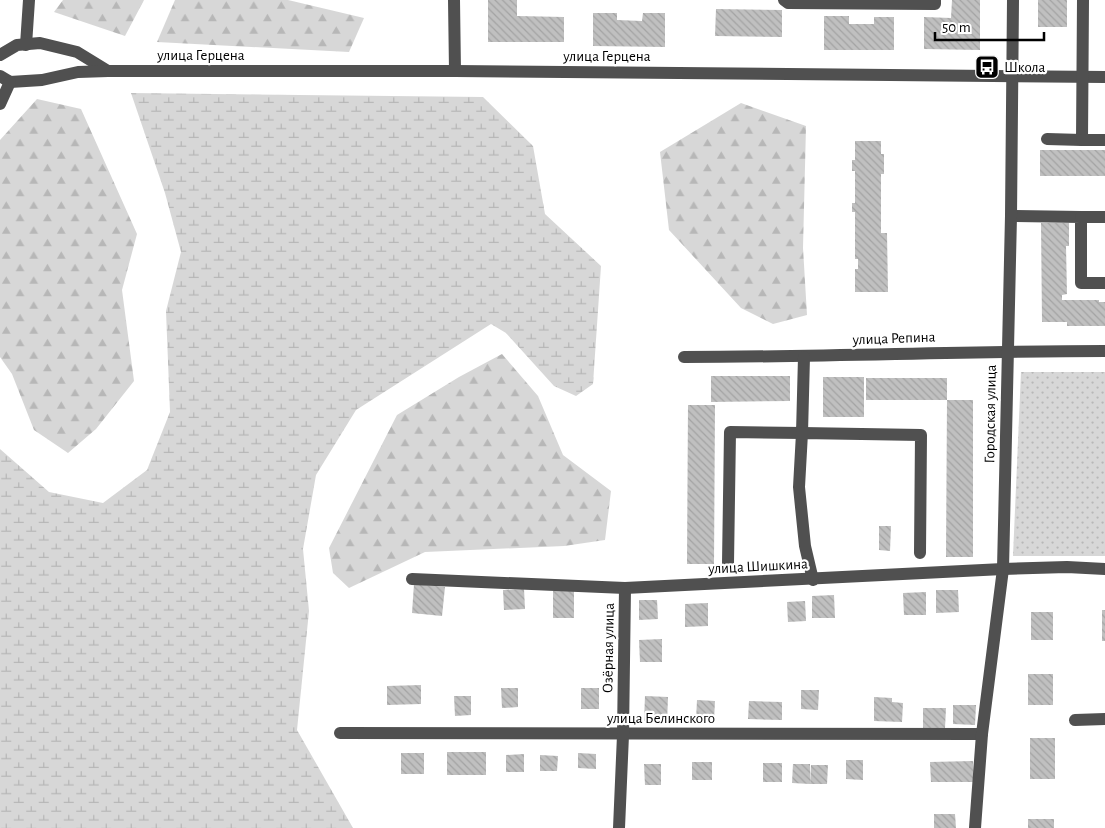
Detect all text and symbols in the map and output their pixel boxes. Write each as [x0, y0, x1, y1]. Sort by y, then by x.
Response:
scale bar [935, 10, 1044, 42]
text: 50 m [942, 20, 971, 35]
street label: улица Герцена [156, 48, 245, 63]
street label: улица Герцена [562, 49, 651, 64]
bus stop icon: Школа [974, 54, 1000, 80]
place label: Школа [1004, 60, 1046, 75]
street label: улица Репина [851, 330, 936, 347]
street label: Городская улица [982, 364, 999, 464]
street label: улица Шишкина [707, 556, 808, 577]
street label: Озёрная улица [600, 603, 617, 693]
street label: улица Белинского [606, 711, 715, 726]

